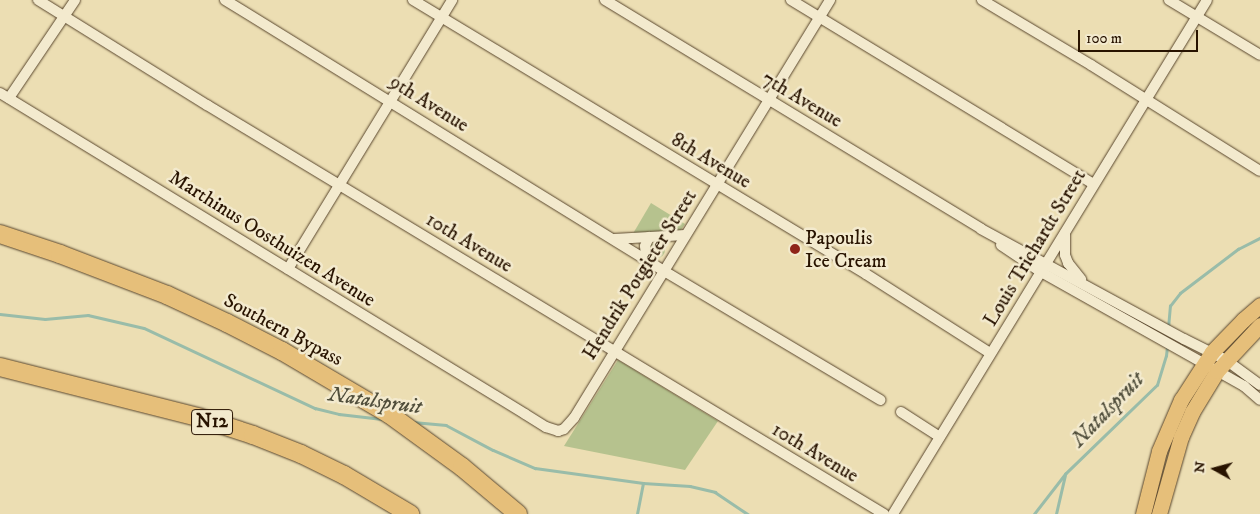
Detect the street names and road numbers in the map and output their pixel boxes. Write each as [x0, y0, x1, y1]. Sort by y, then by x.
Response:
street label: 7th Avenue [758, 67, 846, 133]
street label: 9th Avenue [385, 70, 473, 138]
street label: 8th Avenue [667, 128, 755, 194]
street label: Louis Trichardt Street [979, 165, 1091, 331]
street label: Marthinus Oosthuizen Avenue [164, 166, 380, 312]
street label: Hendrik Potgieter Street [578, 185, 702, 365]
street label: 10th Avenue [421, 208, 517, 278]
street label: Southern Bypass [219, 289, 347, 371]
road number: N12 [191, 406, 233, 438]
street label: 10th Avenue [767, 418, 863, 488]

